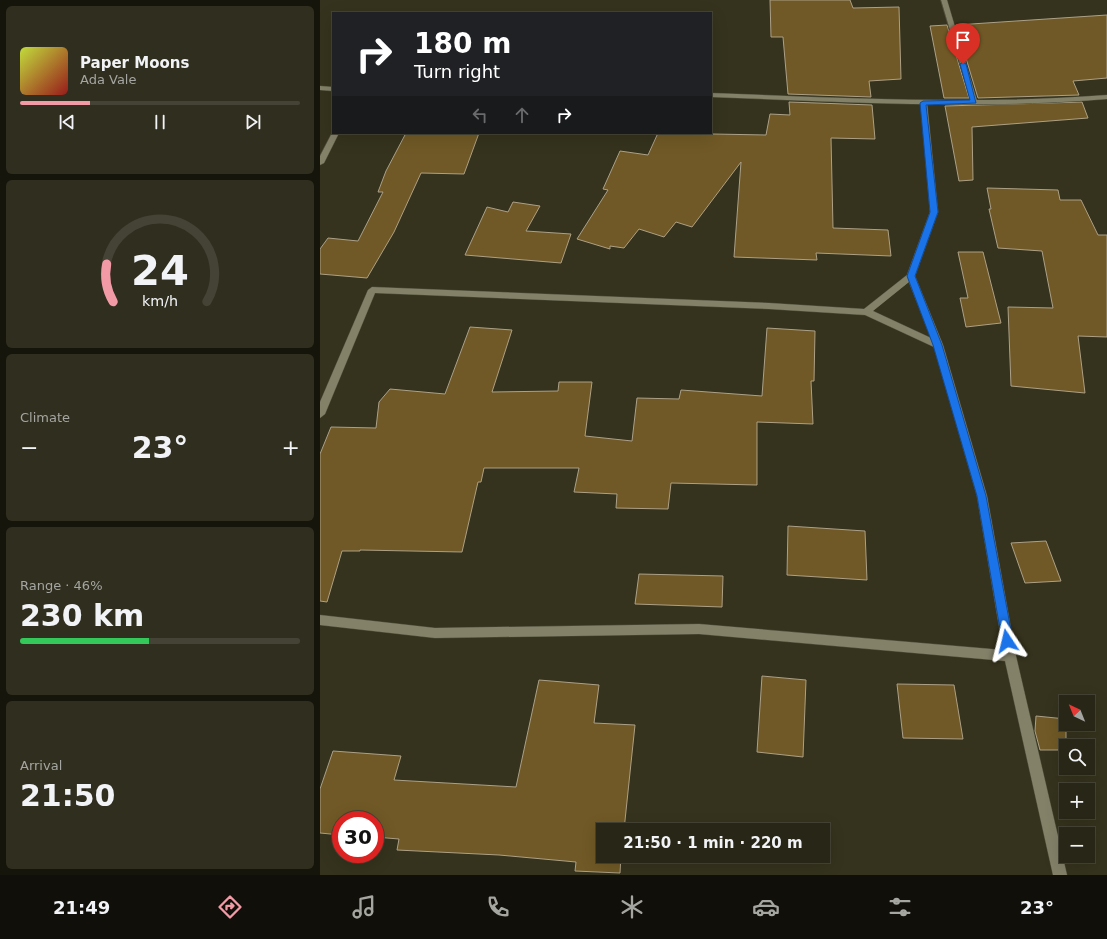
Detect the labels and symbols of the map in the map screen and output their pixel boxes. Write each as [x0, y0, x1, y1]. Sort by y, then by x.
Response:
pin [946, 23, 980, 64]
position arrow [986, 620, 1028, 662]
north arrow [1059, 695, 1095, 731]
speed limit sign: 30 [332, 811, 384, 863]

